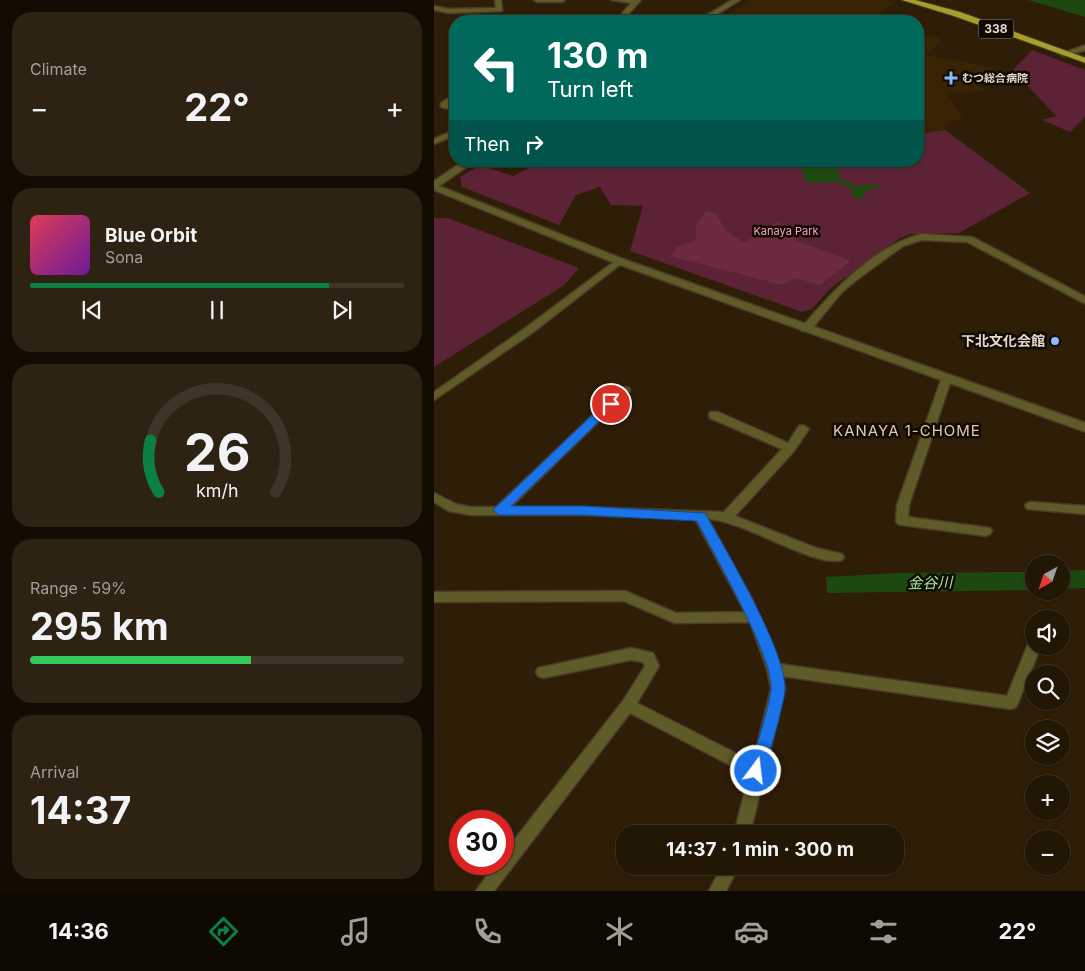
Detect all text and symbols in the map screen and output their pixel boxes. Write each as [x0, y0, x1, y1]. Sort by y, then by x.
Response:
road number: 338 [978, 20, 1014, 38]
text: 130 m [547, 34, 649, 76]
icon: left [464, 35, 529, 100]
text: Climate [30, 59, 87, 79]
marker: むつ総合病院 [944, 71, 958, 85]
place label: むつ総合病院 [962, 71, 1028, 85]
text: Turn left [547, 76, 633, 102]
text: 22° [184, 84, 250, 130]
text: − [30, 91, 49, 125]
text: + [385, 91, 404, 125]
icon: right [520, 130, 548, 158]
text: Then [464, 133, 510, 156]
text: Blue Orbit [105, 224, 197, 247]
park label: Kanaya Park [753, 224, 819, 238]
text: Sona [105, 247, 143, 267]
icon: previous [78, 296, 106, 324]
icon: pause [203, 296, 231, 324]
icon: next [328, 296, 356, 324]
place label: 下北文化会館 [961, 332, 1045, 349]
marker: 下北文化会館 [1049, 335, 1061, 347]
pin [590, 383, 632, 425]
icon: arrive [597, 390, 625, 418]
text: 26 [184, 421, 250, 484]
district label: KANAYA 1-CHOME [833, 421, 981, 440]
text: km/h [196, 480, 238, 501]
north arrow [1025, 555, 1070, 600]
map controls [1025, 555, 1070, 875]
water label: 金谷川 [907, 573, 955, 592]
text: Range · 59% [30, 578, 127, 598]
text: 295 km [30, 603, 169, 649]
button: sound [1025, 610, 1070, 655]
button: search [1025, 665, 1070, 710]
button: layers [1025, 720, 1070, 765]
position arrow [729, 744, 781, 796]
text: Arrival [30, 762, 79, 782]
button: + [1025, 775, 1070, 820]
text: 14:37 [30, 787, 131, 833]
speed limit sign: 30 [449, 810, 514, 875]
button: − [1025, 830, 1070, 875]
text: 14:37 · 1 min · 300 m [666, 838, 854, 861]
icon: directions [206, 914, 241, 949]
icon: music [338, 914, 373, 949]
icon: phone [470, 914, 505, 949]
icon: climate [602, 914, 637, 949]
icon: car [734, 914, 769, 949]
icon: filters [866, 914, 901, 949]
text: 14:36 [49, 918, 109, 944]
text: 22° [999, 918, 1036, 944]

